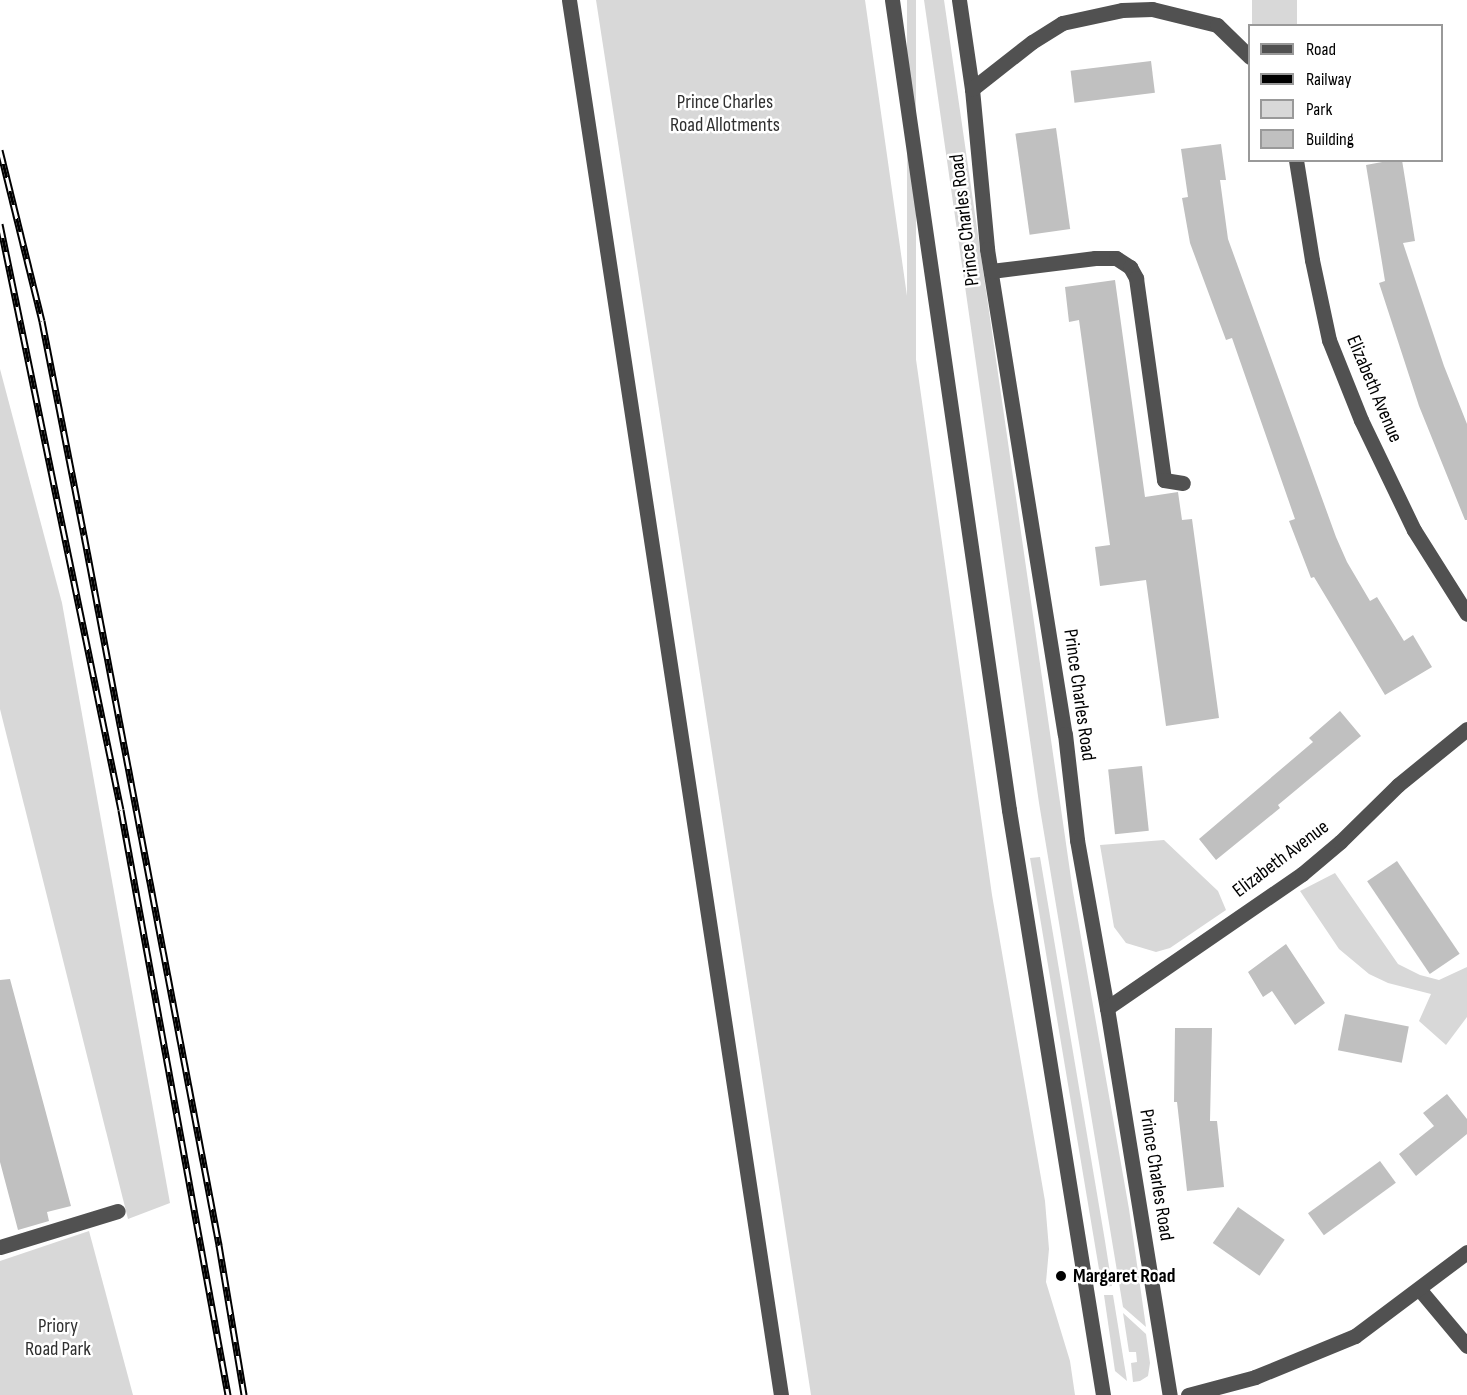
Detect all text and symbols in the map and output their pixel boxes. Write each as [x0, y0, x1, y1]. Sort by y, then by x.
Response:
legend [1248, 24, 1443, 162]
text: Road [1306, 39, 1336, 60]
text: Railway [1306, 69, 1351, 90]
park label: Prince Charles Road Allotments [670, 90, 780, 137]
text: Park [1306, 99, 1332, 120]
text: Building [1306, 129, 1354, 150]
street label: Prince Charles Road [945, 153, 985, 287]
street label: Elizabeth Avenue [1341, 332, 1407, 446]
street label: Prince Charles Road [1058, 628, 1100, 762]
street label: Elizabeth Avenue [1228, 815, 1334, 903]
street label: Prince Charles Road [1134, 1108, 1178, 1242]
place label: Margaret Road [1073, 1264, 1175, 1288]
marker: Margaret Road [1054, 1269, 1068, 1283]
park label: Priory Road Park [25, 1314, 91, 1361]

